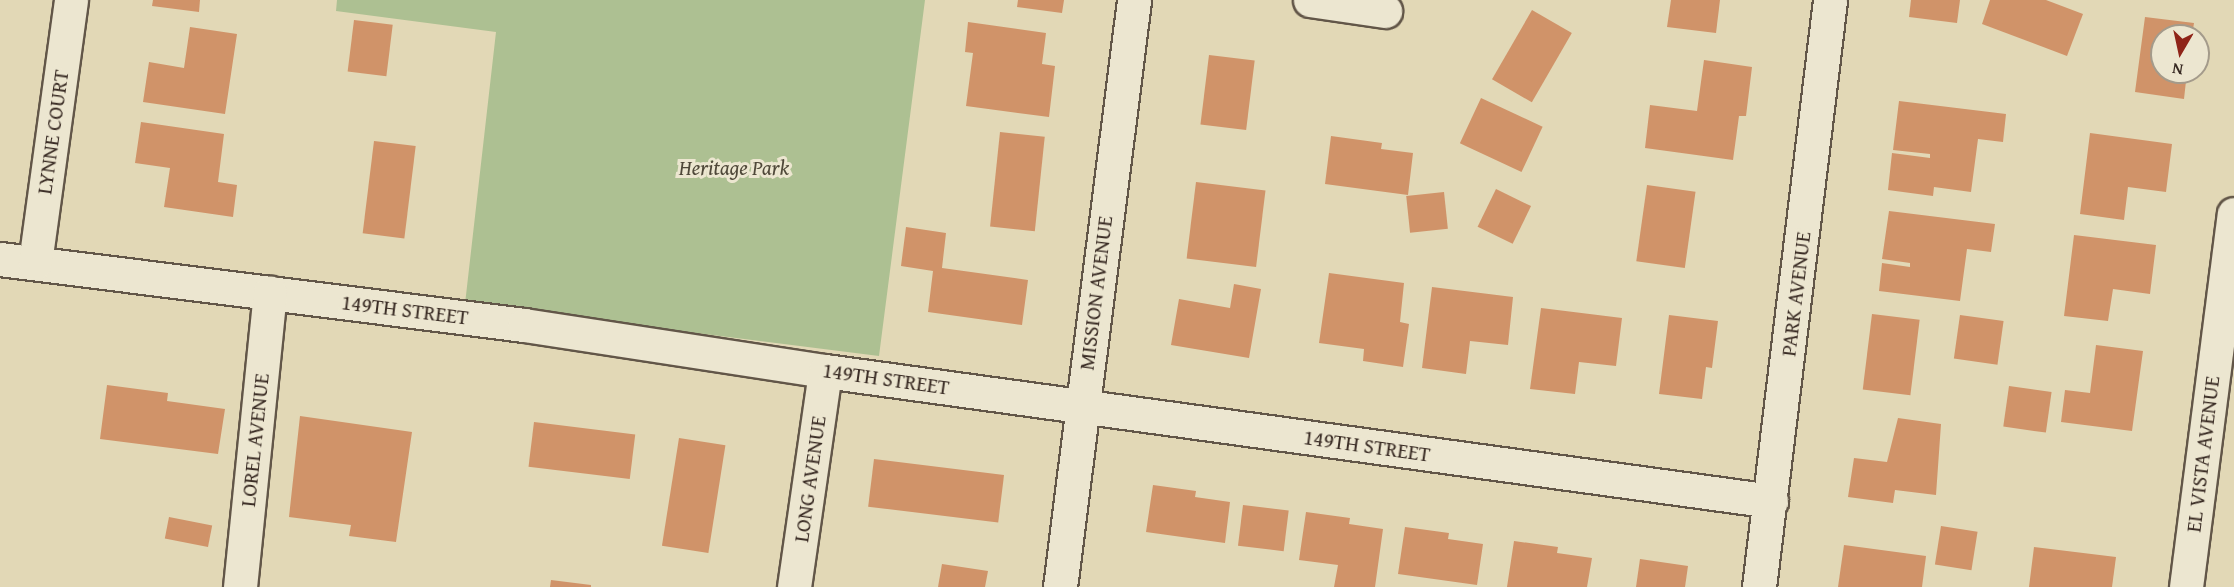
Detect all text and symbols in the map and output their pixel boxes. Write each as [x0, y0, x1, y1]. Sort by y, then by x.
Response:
north arrow [2150, 24, 2210, 84]
text: N [2170, 57, 2185, 82]
street label: LYNNE COURT [32, 68, 74, 196]
park label: Heritage Park [679, 155, 789, 181]
street label: MISSION AVENUE [1074, 214, 1118, 372]
street label: PARK AVENUE [1776, 230, 1816, 358]
street label: 149TH STREET [340, 290, 470, 330]
street label: 149TH STREET [821, 358, 951, 400]
street label: LOREL AVENUE [235, 372, 275, 508]
street label: EL VISTA AVENUE [2181, 374, 2225, 534]
street label: LONG AVENUE [789, 414, 831, 544]
street label: 149TH STREET [1302, 425, 1432, 467]

